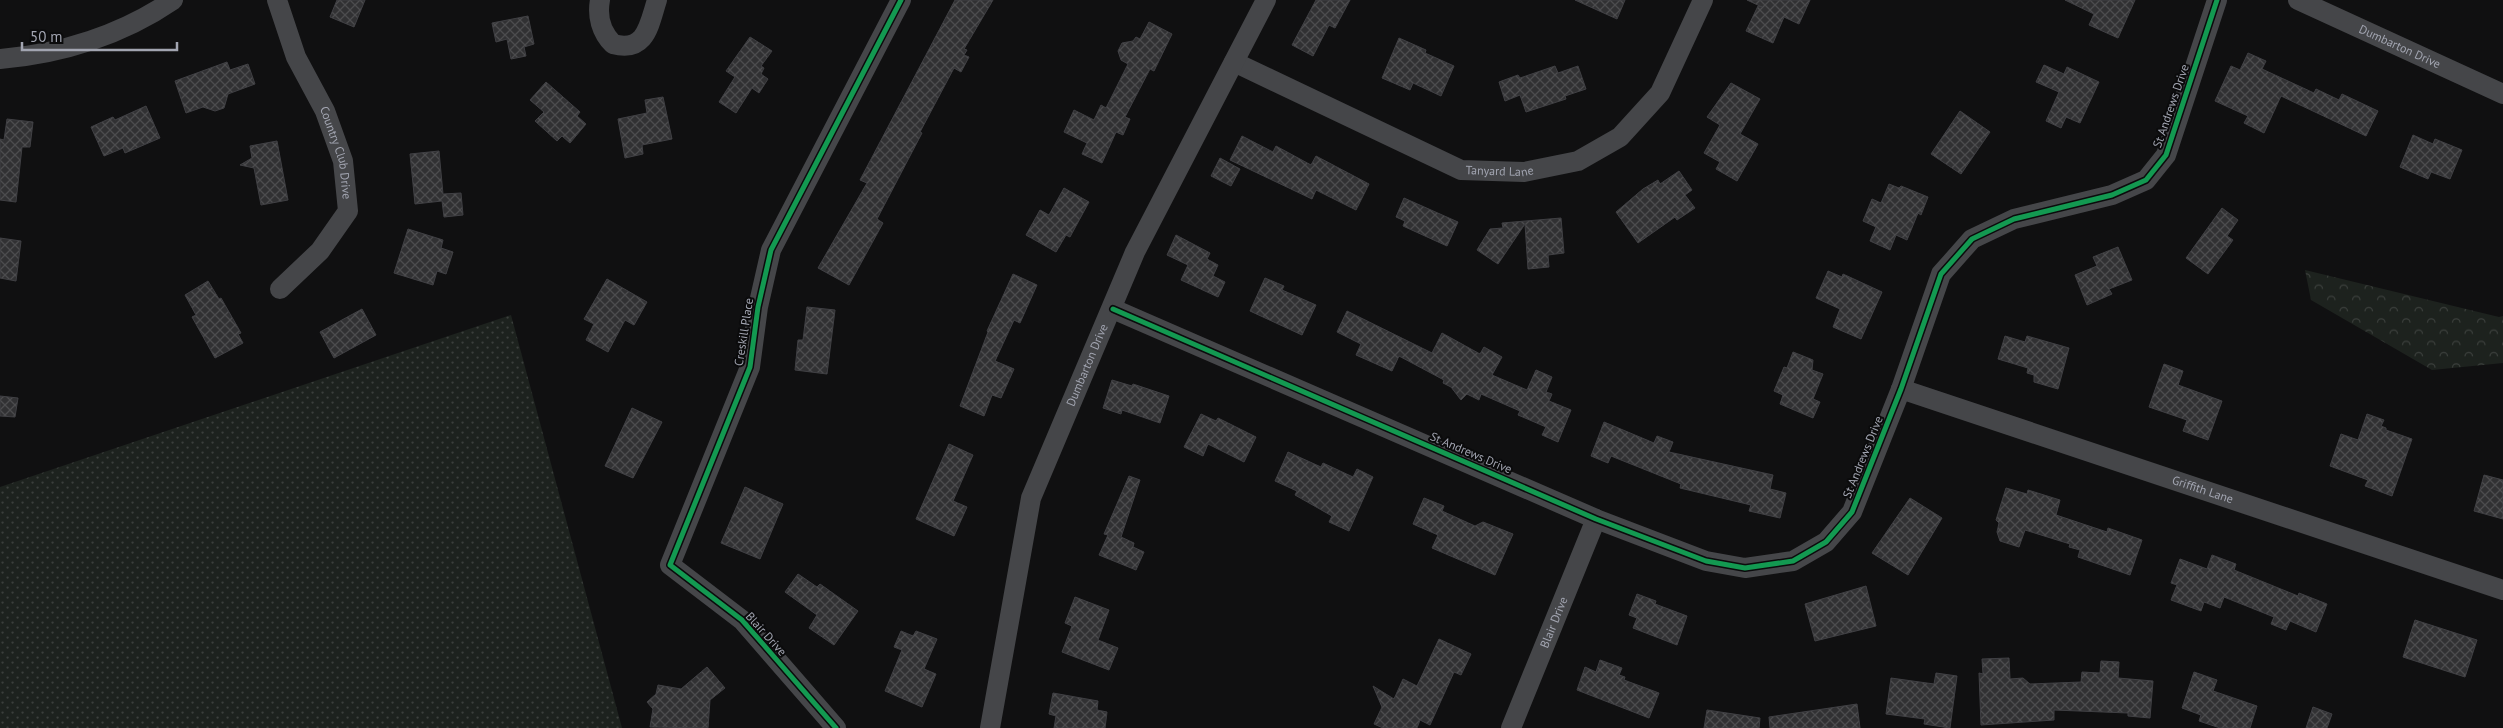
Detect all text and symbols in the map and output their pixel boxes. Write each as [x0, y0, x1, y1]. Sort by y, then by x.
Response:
scale bar [22, 20, 178, 52]
street label: Dumbarton Drive [2357, 21, 2443, 71]
text: 50 m [30, 27, 63, 46]
street label: St Andrews Drive [2149, 62, 2192, 150]
street label: Country Club Drive [317, 103, 355, 200]
street label: Tanyard Lane [1465, 162, 1535, 179]
street label: Creskill Place [731, 297, 756, 367]
street label: Dumbarton Drive [1063, 321, 1111, 408]
street label: St Andrews Drive [1839, 414, 1886, 500]
street label: St Andrews Drive [1428, 429, 1514, 477]
street label: Griffith Lane [2170, 472, 2235, 506]
street label: Blair Drive [1536, 594, 1571, 650]
street label: Blair Drive [743, 609, 790, 659]

